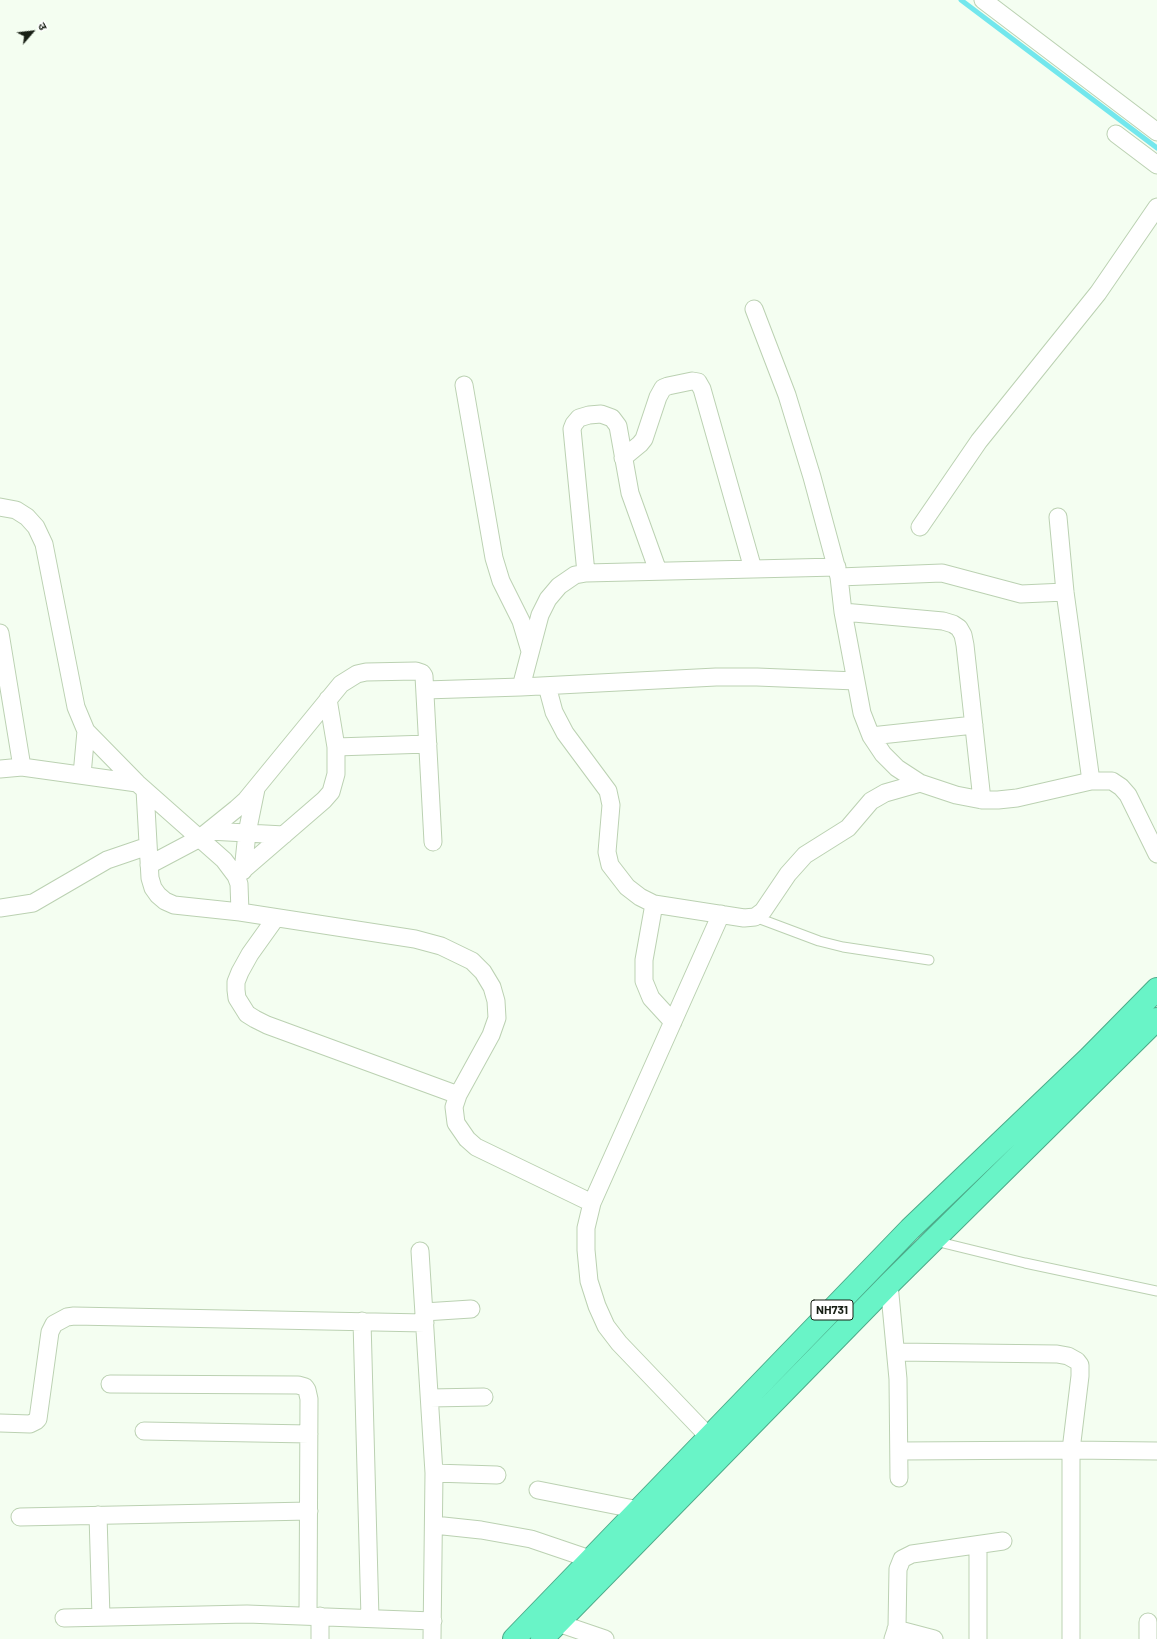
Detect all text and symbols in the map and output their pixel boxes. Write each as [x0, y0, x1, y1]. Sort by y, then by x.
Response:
north arrow [12, 12, 52, 52]
text: उ [36, 20, 50, 32]
road number: NH731 [811, 1300, 853, 1320]

